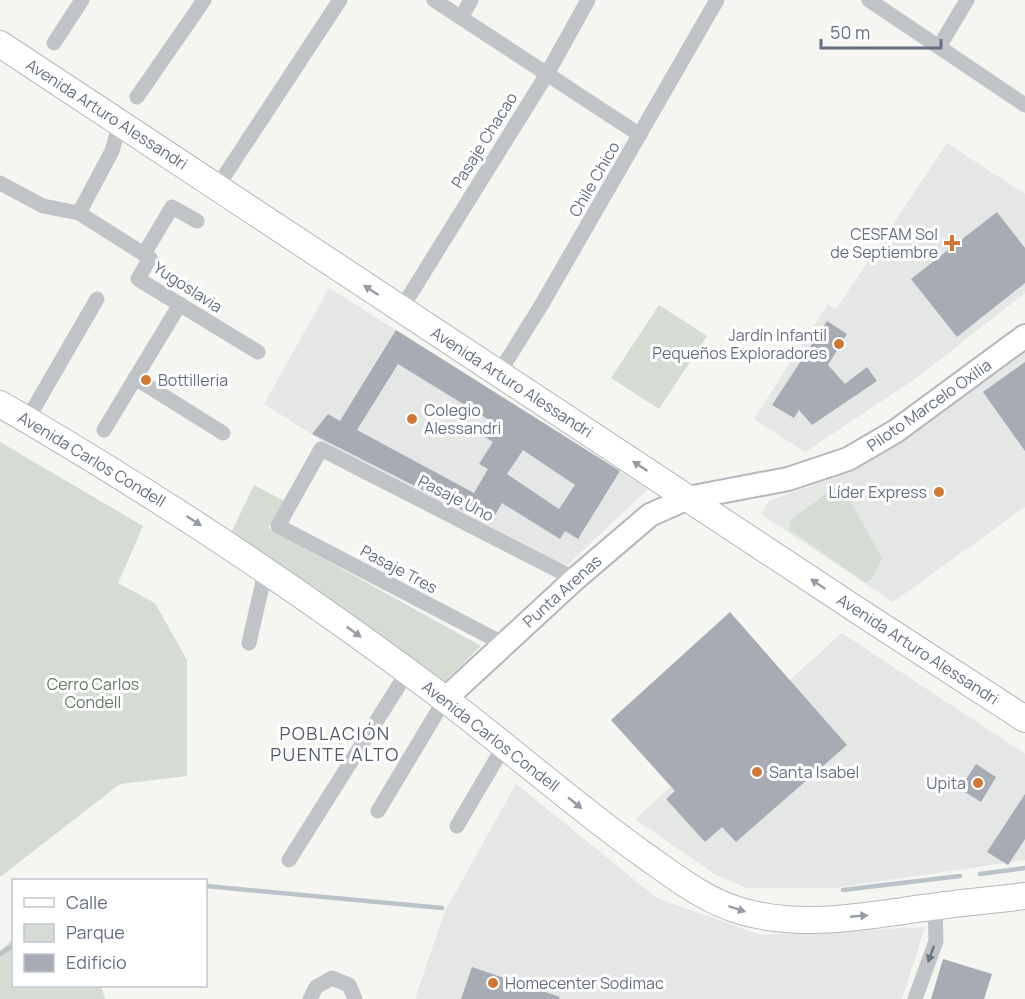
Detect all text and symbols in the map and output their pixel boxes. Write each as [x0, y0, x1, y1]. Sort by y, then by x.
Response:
scale bar [821, 12, 941, 50]
text: 50 m [830, 20, 870, 44]
street label: Avenida Arturo Alessandri [22, 53, 192, 175]
street label: Pasaje Chacao [446, 88, 522, 192]
street label: Chile Chico [564, 137, 624, 221]
place label: CESFAM Sol de Septiembre [830, 223, 938, 263]
marker: CESFAM Sol de Septiembre [943, 234, 961, 252]
street label: Yugoslavia [149, 257, 227, 317]
one-way arrow [363, 284, 379, 295]
street label: Avenida Arturo Alessandri [427, 321, 597, 443]
place label: Jardín Infantil Pequeños Exploradores [652, 324, 827, 364]
marker: Jardín Infantil Pequeños Exploradores [832, 337, 846, 351]
street label: Piloto Marcelo Oxilia [862, 354, 996, 456]
place label: Bottilleria [158, 369, 228, 391]
marker: Bottilleria [139, 373, 153, 387]
place label: Colegio Alessandri [424, 399, 501, 439]
street label: Avenida Carlos Condell [14, 406, 170, 512]
marker: Colegio Alessandri [405, 412, 419, 426]
one-way arrow [632, 460, 648, 472]
street label: Pasaje Uno [414, 470, 498, 526]
place label: Líder Express [829, 481, 927, 503]
marker: Líder Express [932, 485, 946, 499]
one-way arrow [186, 515, 202, 526]
street label: Pasaje Tres [357, 540, 441, 598]
street label: Punta Arenas [518, 550, 606, 632]
one-way arrow [809, 578, 826, 589]
street label: Avenida Arturo Alessandri [833, 588, 1003, 710]
one-way arrow [346, 626, 361, 638]
park label: Cerro Carlos Condell [47, 673, 139, 713]
street label: Avenida Carlos Condell [418, 675, 564, 797]
district label: POBLACIÓN PUENTE ALTO [270, 721, 400, 766]
place label: Santa Isabel [769, 761, 859, 783]
marker: Santa Isabel [750, 765, 764, 779]
place label: Upita [926, 772, 966, 794]
marker: Upita [971, 776, 985, 790]
one-way arrow [567, 796, 583, 809]
legend [12, 879, 207, 987]
text: Calle [66, 890, 108, 914]
one-way arrow [728, 905, 746, 915]
one-way arrow [849, 912, 868, 921]
text: Parque [66, 920, 125, 944]
one-way arrow [926, 945, 936, 963]
text: Edificio [66, 950, 127, 974]
place label: Homecenter Sodimac [505, 972, 664, 994]
marker: Homecenter Sodimac [486, 976, 500, 990]

